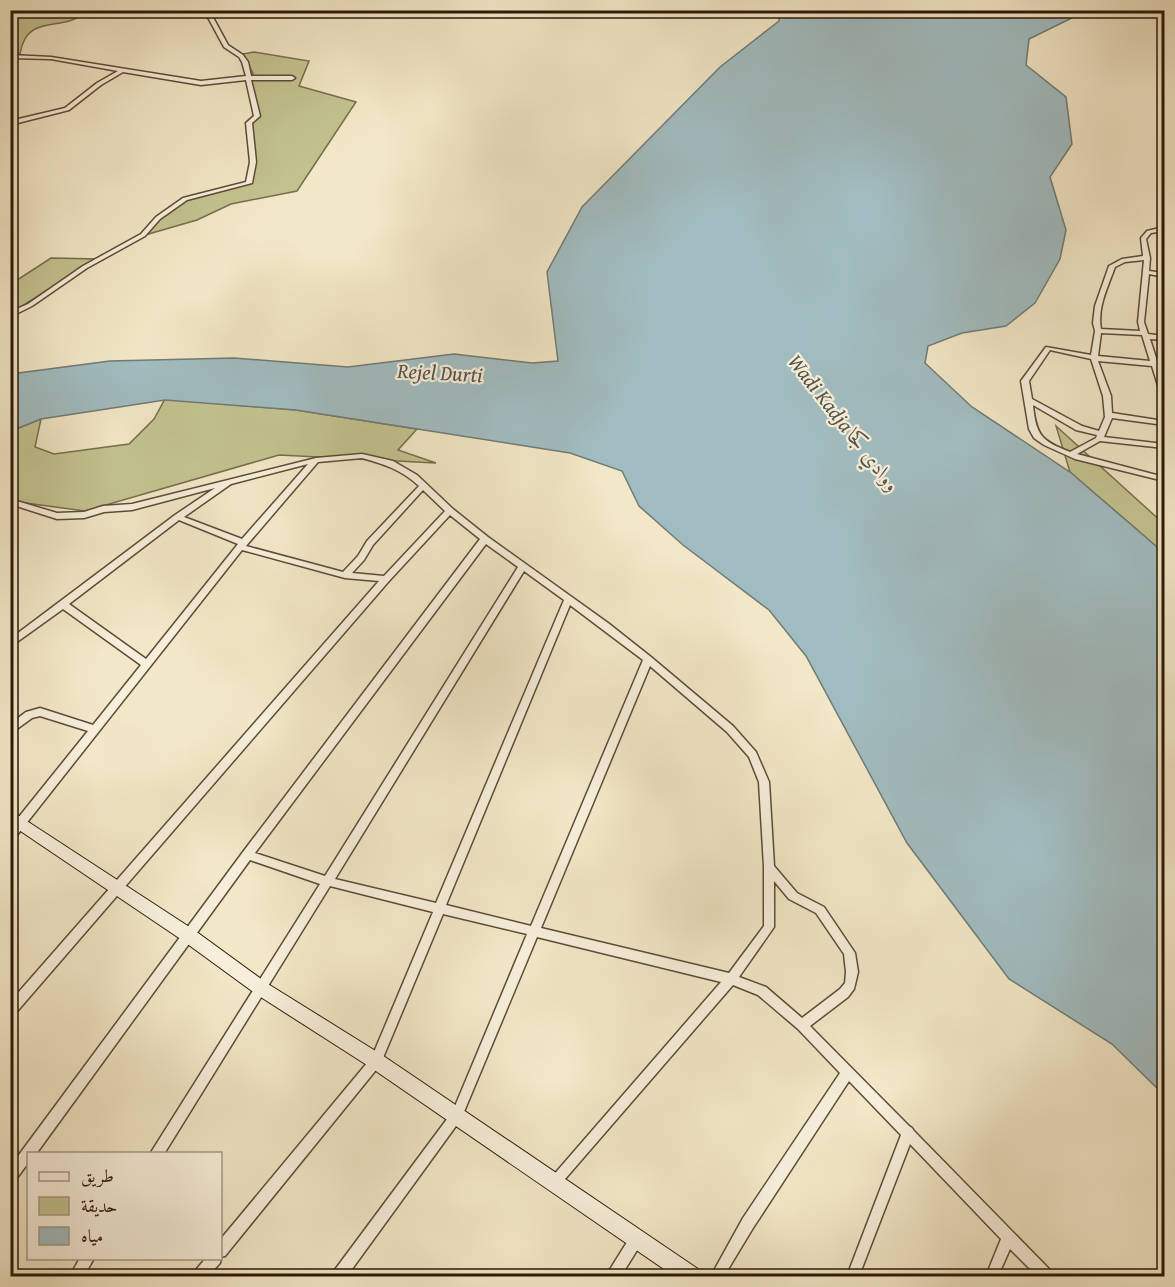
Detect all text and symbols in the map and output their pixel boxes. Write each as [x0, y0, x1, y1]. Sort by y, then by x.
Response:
water label: Wadi Kadja ووادي كجا [780, 347, 908, 499]
water label: Rejel Durti [396, 355, 484, 390]
legend [27, 1152, 222, 1260]
text: طريق [81, 1162, 114, 1189]
text: حديقة [81, 1192, 117, 1219]
text: مياه [81, 1222, 103, 1249]

